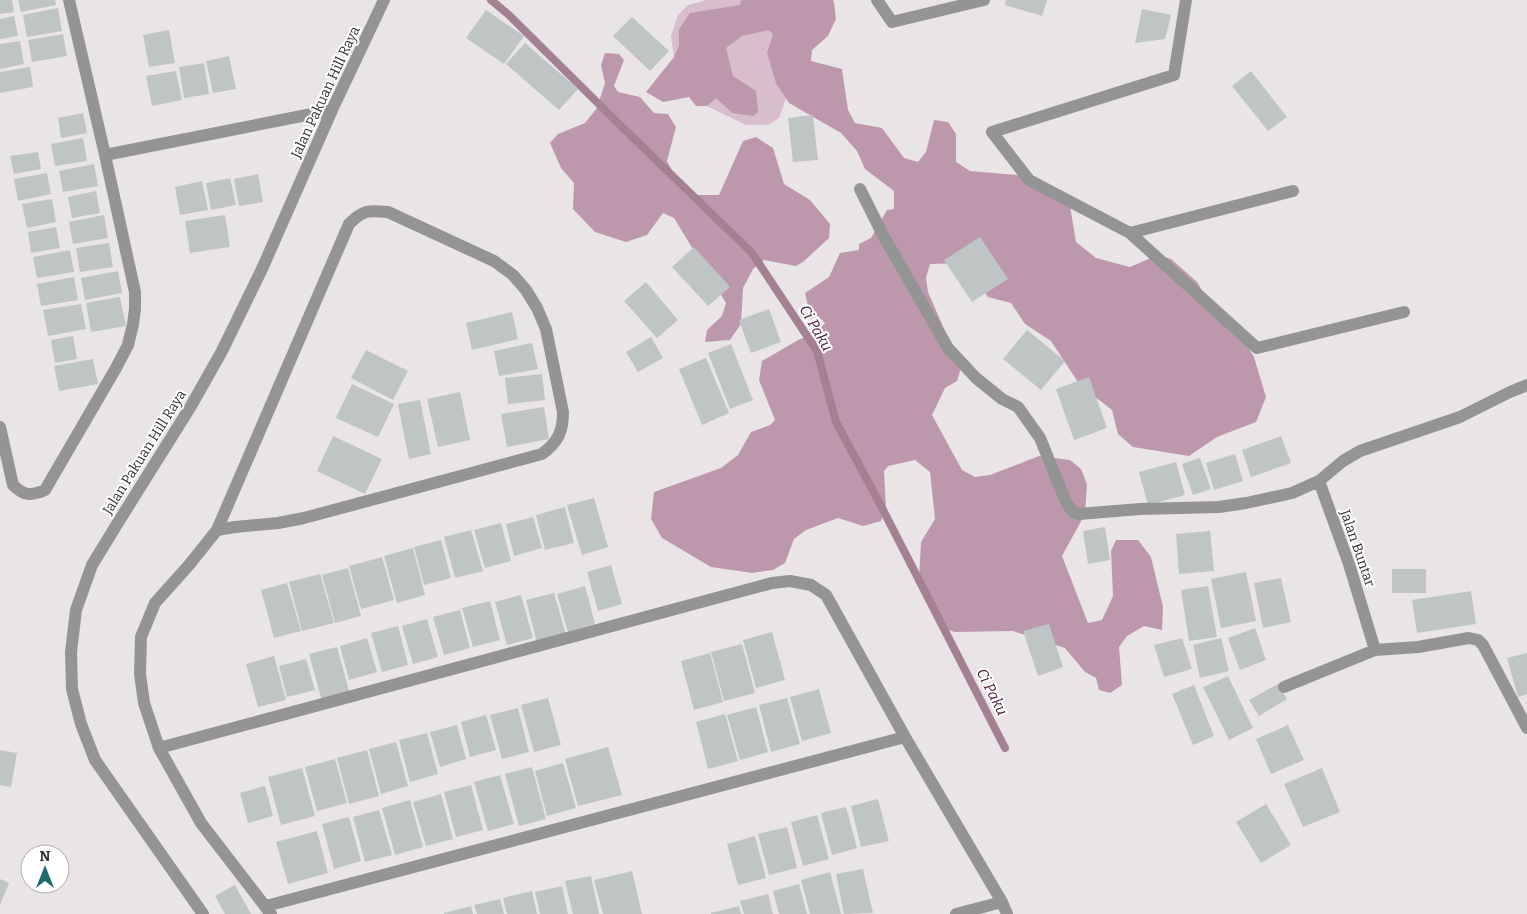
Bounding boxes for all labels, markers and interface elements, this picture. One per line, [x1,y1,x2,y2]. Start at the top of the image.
street label: Jalan Pakuan Hill Raya [287,23,364,162]
water label: Ci Paku [796,302,836,354]
street label: Jalan Pakuan Hill Raya [99,387,190,519]
street label: Jalan Buntar [1336,506,1379,589]
water label: Ci Paku [973,666,1011,718]
north arrow [20,844,70,894]
text: N [40,848,51,865]

